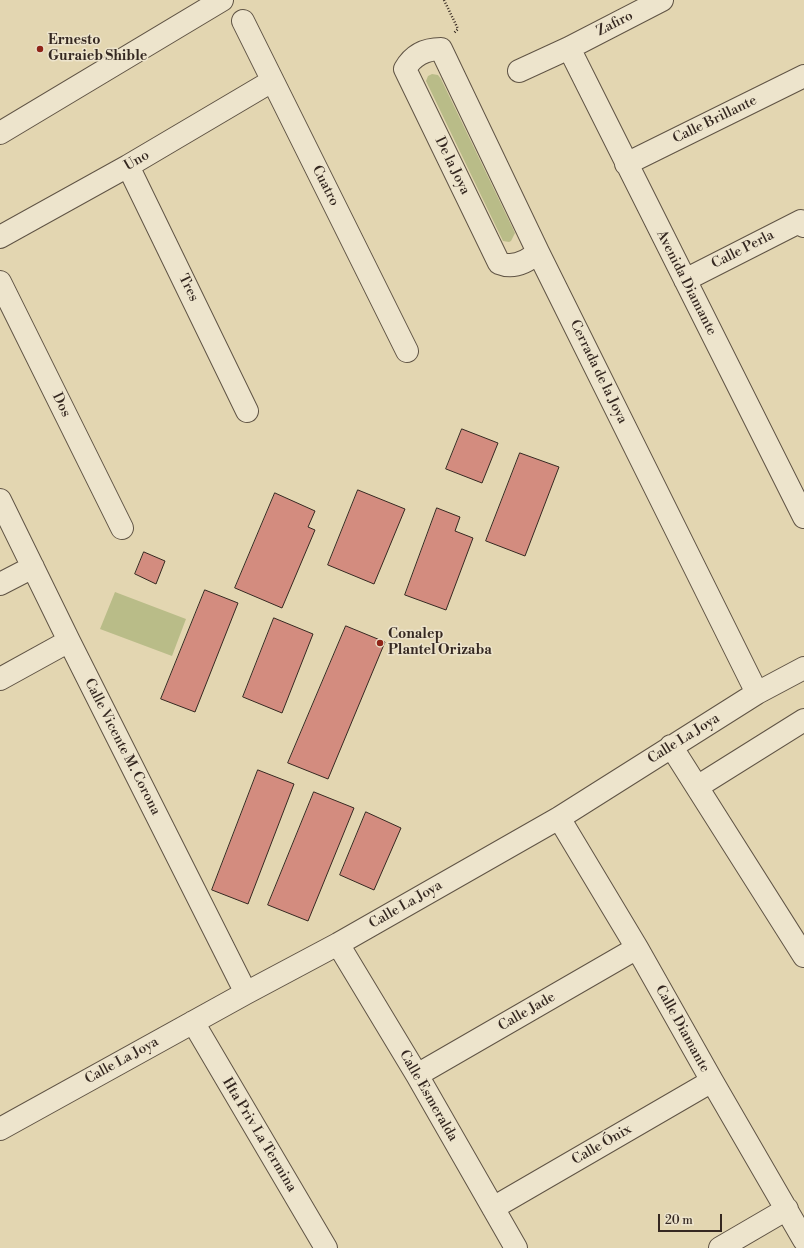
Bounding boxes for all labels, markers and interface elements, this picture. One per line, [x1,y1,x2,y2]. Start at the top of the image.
street label: Zafiro [594,8,636,40]
place label: Ernesto Guraieb Shible [48,33,147,66]
marker: Ernesto Guraieb Shible [35,44,45,54]
street label: Calle Brillante [670,92,760,148]
street label: De la Joya [431,134,473,198]
street label: Uno [121,147,153,175]
street label: Cuatro [308,163,342,209]
street label: Calle Perla [709,227,777,273]
street label: Avenida Diamante [652,228,720,338]
street label: Tres [174,272,202,304]
street label: Cerrada de la Joya [566,317,630,427]
street label: Dos [48,390,74,420]
place label: Conalep Plantel Orizaba [388,627,492,660]
marker: Conalep Plantel Orizaba [375,638,385,648]
street label: Calle Vicente M. Corona [80,676,164,818]
street label: Calle La Joya [645,710,723,768]
street label: Calle La Joya [366,877,446,933]
street label: Calle Diamante [651,982,713,1076]
street label: Calle Jade [496,989,558,1035]
street label: Calle La Joya [82,1034,162,1088]
street label: Calle Esmeralda [395,1047,461,1145]
street label: Hta Priv La Termina [218,1075,300,1195]
street label: Calle Ónix [569,1121,635,1169]
scale bar [660,1206,724,1232]
text: 20 m [665,1213,693,1228]

